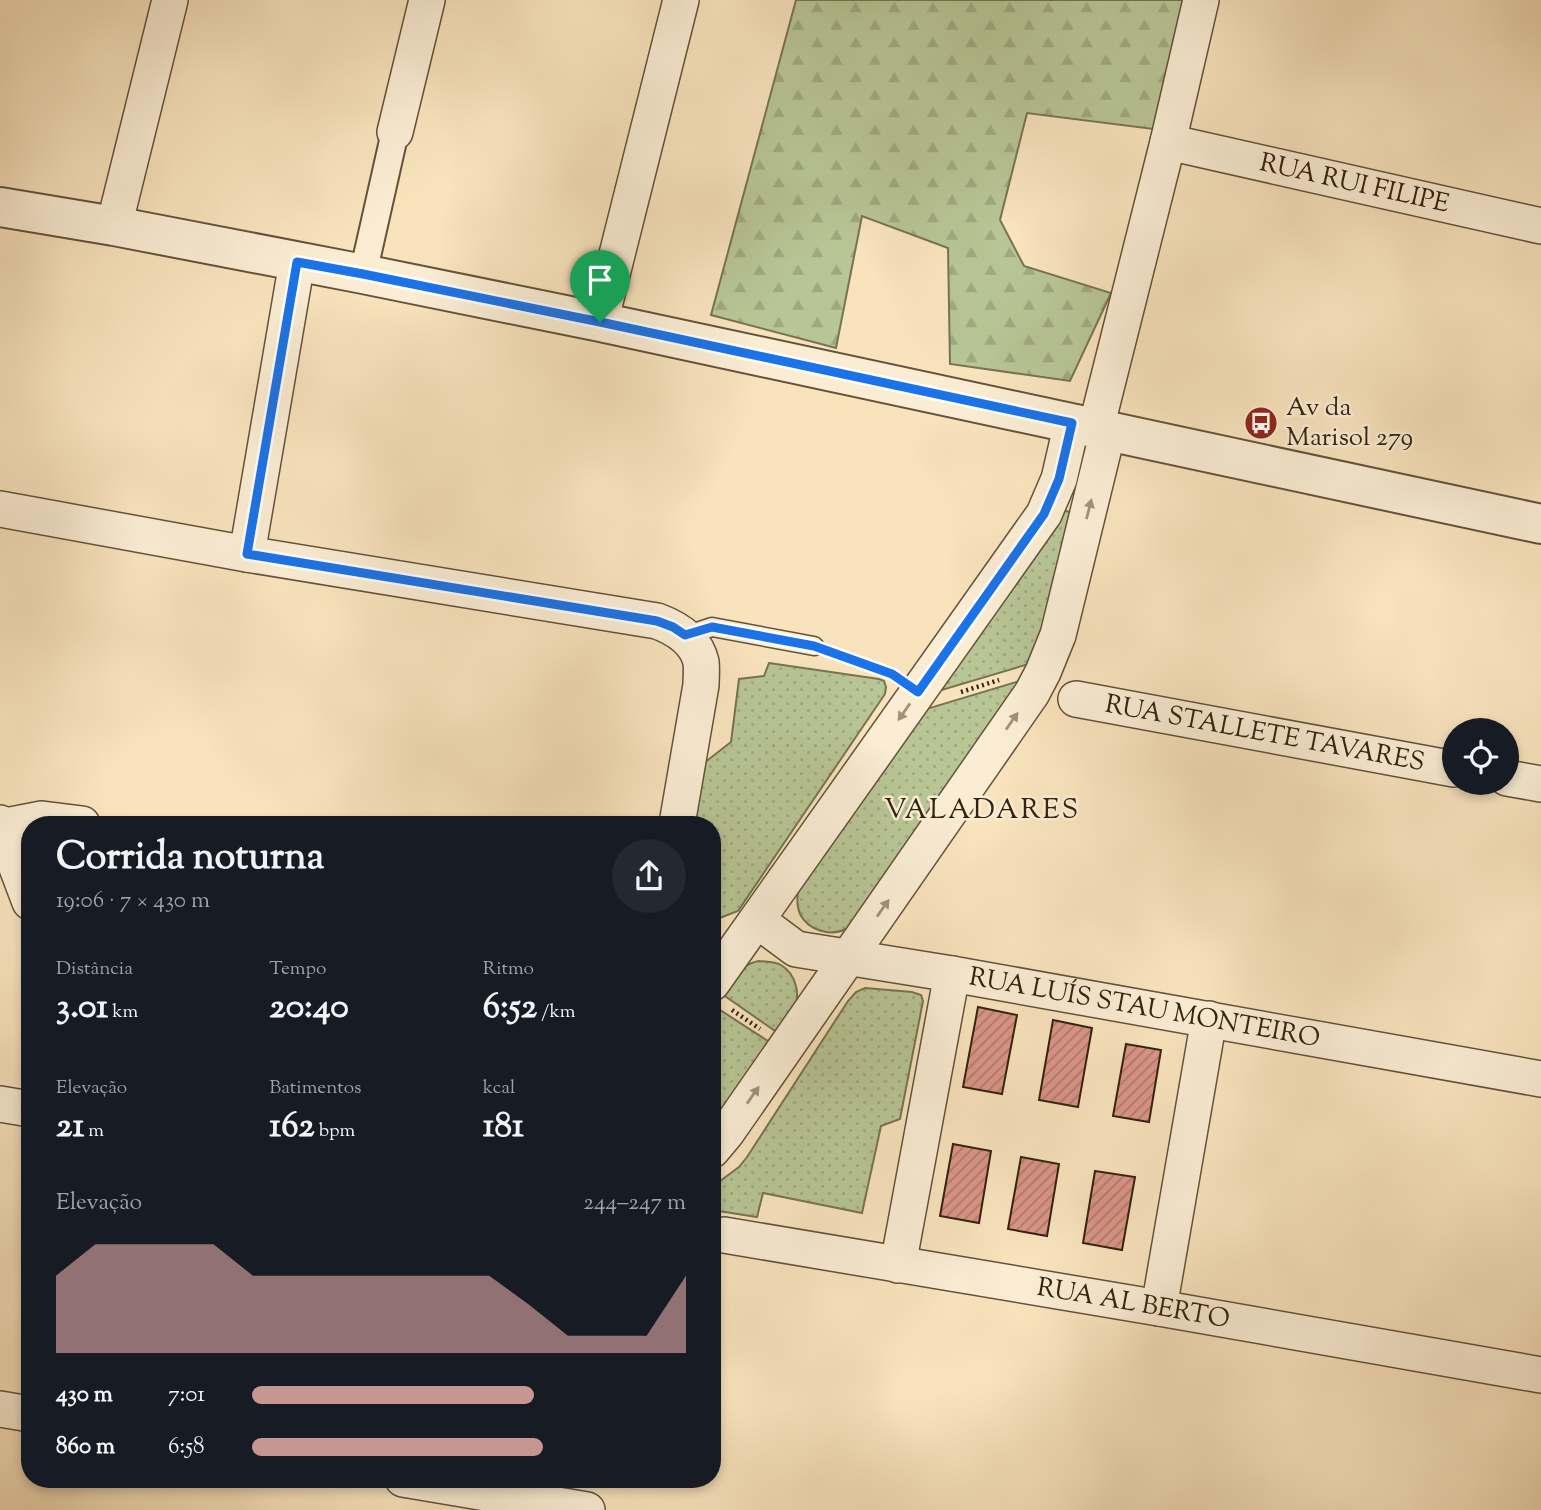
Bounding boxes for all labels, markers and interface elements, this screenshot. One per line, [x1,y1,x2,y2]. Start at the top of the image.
street label: RUA RUI FILIPE [1256,145,1453,223]
pin [570,250,630,322]
icon: arrive [581,261,619,299]
place label: Av da Marisol 279 [1286,390,1413,457]
bus stop icon: Av da Marisol 279 [1242,404,1280,442]
one-way arrow [1084,498,1095,520]
street label: RUA STALLETE TAVARES [1102,686,1428,782]
one-way arrow [897,703,911,721]
one-way arrow [1005,712,1019,730]
map controls [1442,718,1519,795]
button: locate [1442,718,1519,795]
district label: VALADARES [884,791,1080,831]
text: Corrida noturna [56,832,324,886]
button: share [612,839,686,913]
text: 19:06 · 7 × 430 m [56,885,210,918]
one-way arrow [876,899,890,917]
text: Distância [56,956,133,983]
text: Tempo [269,956,326,983]
text: Ritmo [483,956,534,983]
street label: RUA LUÍS STAU MONTEIRO [966,959,1323,1058]
text: 3.01 [56,983,108,1034]
text: 20:40 [269,983,349,1034]
text: 6:52 [483,983,537,1034]
text: km [108,999,138,1026]
text: /km [537,999,576,1026]
text: Elevação [56,1075,127,1102]
text: Batimentos [269,1075,362,1102]
text: kcal [483,1075,515,1102]
one-way arrow [746,1086,760,1104]
text: 21 [56,1102,84,1153]
text: 162 [269,1102,315,1153]
text: 181 [483,1102,524,1153]
text: m [84,1118,104,1145]
text: bpm [315,1118,355,1145]
text: Elevação [56,1187,142,1220]
text: 244–247 m [583,1187,686,1220]
street label: RUA AL BERTO [1034,1269,1232,1339]
text: 430 m [56,1379,113,1412]
text: 7:01 [168,1379,205,1412]
text: 860 m [56,1431,115,1464]
text: 6:58 [168,1431,205,1464]

